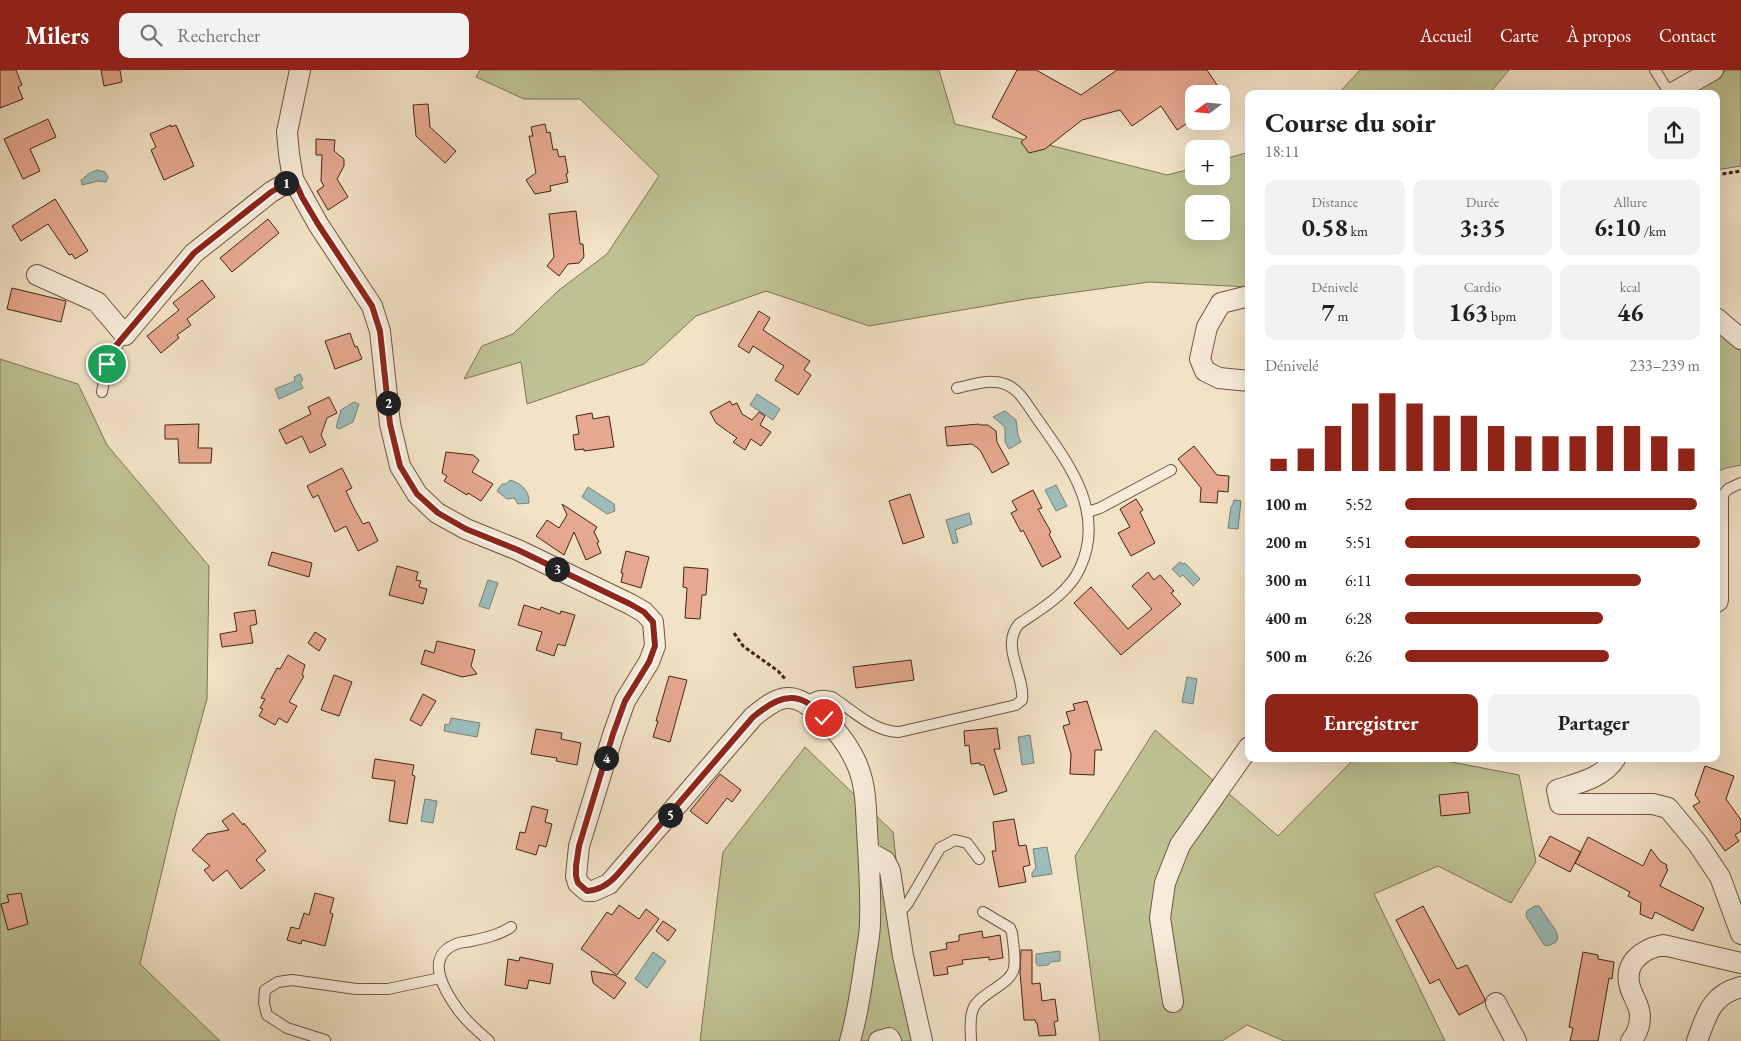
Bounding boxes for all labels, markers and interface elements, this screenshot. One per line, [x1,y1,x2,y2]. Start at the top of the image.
search box [119,13,469,58]
text: Milers [25,20,89,51]
icon: search [137,21,165,49]
text: Rechercher [177,23,260,48]
text: Accueil [1420,24,1472,47]
text: Carte [1500,24,1539,47]
text: À propos [1567,24,1631,47]
text: Contact [1659,24,1716,47]
north arrow [1185,85,1230,130]
map controls [1185,85,1230,240]
text: Course du soir [1265,104,1436,140]
button: share [1648,107,1700,159]
button: + [1185,140,1230,185]
text: 18:11 [1265,141,1300,162]
pin: 1 [274,170,298,196]
text: 1 [283,174,290,192]
text: Distance [1311,193,1358,211]
text: Durée [1466,193,1499,211]
text: Allure [1613,193,1647,211]
button: − [1185,195,1230,240]
text: 0.58 [1302,211,1348,243]
text: 3:35 [1459,211,1506,243]
text: 6:10 [1594,211,1641,243]
text: km [1348,222,1368,240]
text: /km [1641,222,1666,240]
text: Dénivelé [1311,278,1358,296]
text: Cardio [1464,278,1501,296]
text: kcal [1620,278,1641,296]
text: 7 [1321,296,1335,328]
text: 163 [1449,296,1488,328]
text: 46 [1617,296,1643,328]
text: m [1335,307,1348,325]
text: bpm [1488,307,1516,325]
pin [86,343,128,385]
icon: arrive [93,350,121,378]
text: Dénivelé [1265,355,1319,376]
text: 233–239 m [1629,355,1700,376]
pin: 2 [376,390,400,416]
text: 2 [385,394,392,412]
text: 100 m [1265,494,1307,515]
text: 5:52 [1345,494,1372,515]
text: 200 m [1265,532,1307,553]
text: 5:51 [1345,532,1372,553]
pin: 3 [544,556,570,582]
text: 3 [554,560,561,578]
text: 300 m [1265,570,1307,591]
text: 6:11 [1345,570,1372,591]
text: 400 m [1265,608,1307,629]
text: 6:28 [1345,608,1372,629]
text: 500 m [1265,646,1307,667]
text: 6:26 [1345,646,1372,667]
button: Enregistrer [1265,694,1478,752]
button: Partager [1488,694,1700,752]
pin [803,697,845,739]
icon: check [810,704,838,732]
pin: 4 [594,746,618,770]
text: 4 [603,749,610,767]
pin: 5 [658,802,682,828]
text: 5 [667,806,674,824]

